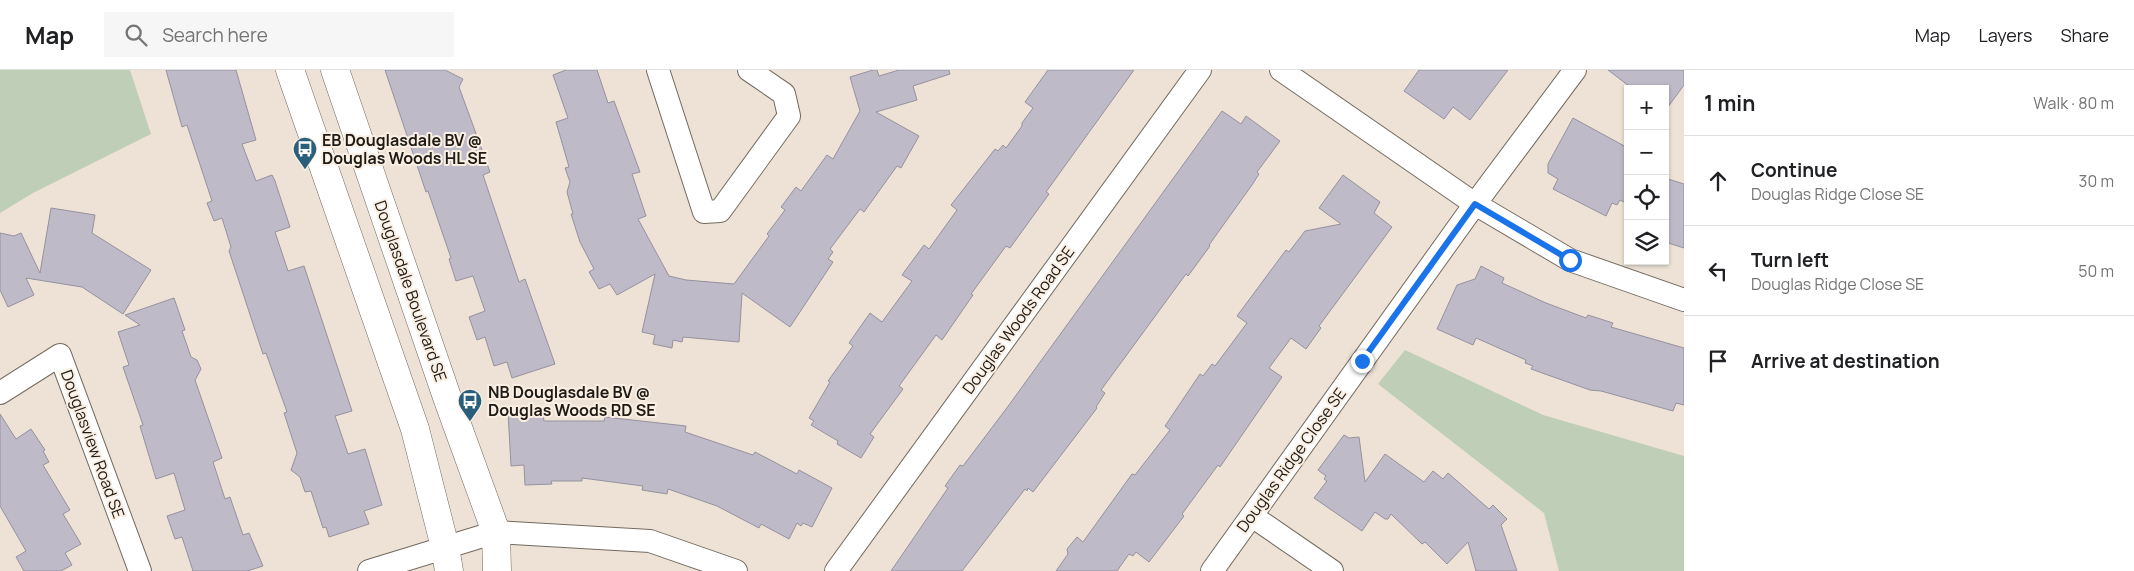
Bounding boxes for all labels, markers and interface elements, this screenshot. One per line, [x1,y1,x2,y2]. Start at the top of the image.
search box [104,12,454,57]
text: Map [25,18,74,51]
icon: search [122,21,150,49]
text: Search here [162,22,268,48]
text: Map [1915,23,1950,47]
text: Layers [1978,23,2032,47]
text: Share [2060,23,2109,47]
map controls [1624,85,1669,265]
button: + [1624,85,1669,130]
text: 1 min [1704,89,1755,117]
text: Walk · 80 m [2033,92,2114,114]
place label: EB Douglasdale BV @ Douglas Woods HL SE [322,129,487,169]
button: − [1624,130,1669,175]
bus stop icon: EB Douglasdale BV @ Douglas Woods HL SE [292,136,318,170]
text: Continue [1751,157,1837,183]
icon: ahead [1704,167,1732,195]
text: 30 m [2079,170,2114,192]
button: locate [1624,175,1669,220]
text: Douglas Ridge Close SE [1751,183,1924,205]
street label: Douglasdale Boulevard SE [370,197,452,385]
button: layers [1624,220,1669,265]
street label: Douglas Woods Road SE [957,242,1079,398]
text: Turn left [1751,247,1829,273]
route start [1559,249,1582,272]
icon: left [1704,257,1732,285]
text: 50 m [2078,260,2114,282]
text: Douglas Ridge Close SE [1751,273,1924,295]
icon: arrive [1704,347,1732,375]
text: Arrive at destination [1751,348,1940,374]
route end [1351,350,1374,373]
street label: Douglasview Road SE [56,367,130,521]
place label: NB Douglasdale BV @ Douglas Woods RD SE [488,381,656,421]
street label: Douglas Ridge Close SE [1231,383,1351,537]
bus stop icon: NB Douglasdale BV @ Douglas Woods RD SE [457,388,483,422]

